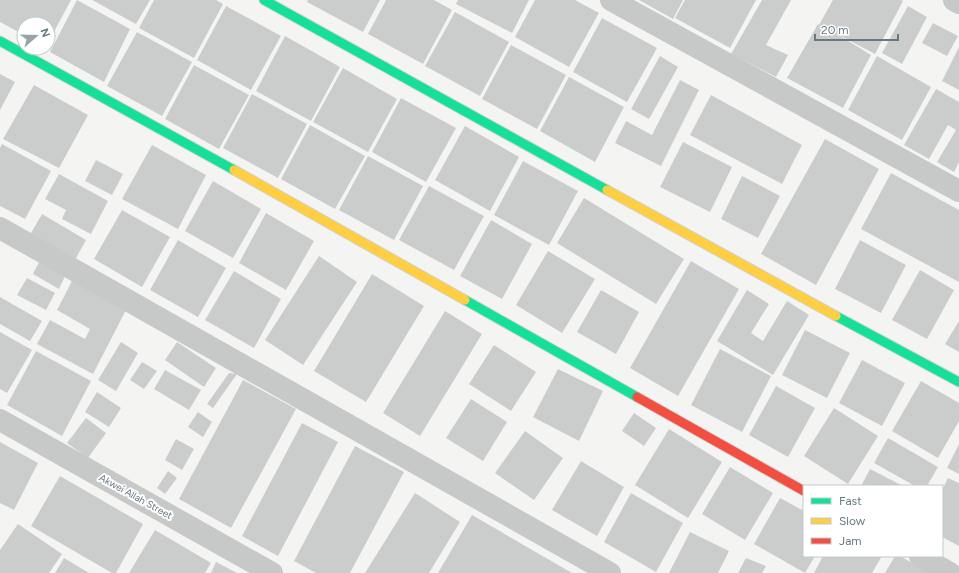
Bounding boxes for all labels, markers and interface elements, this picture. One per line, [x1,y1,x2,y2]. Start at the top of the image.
north arrow [16,16,56,56]
scale bar [815,16,898,42]
text: 20 m [821,23,849,37]
text: N [37,27,52,39]
street label: Akwei Allah Street [97,471,175,522]
legend [803,485,943,557]
text: Fast [839,494,862,508]
text: Slow [839,514,866,528]
text: Jam [839,534,862,548]

